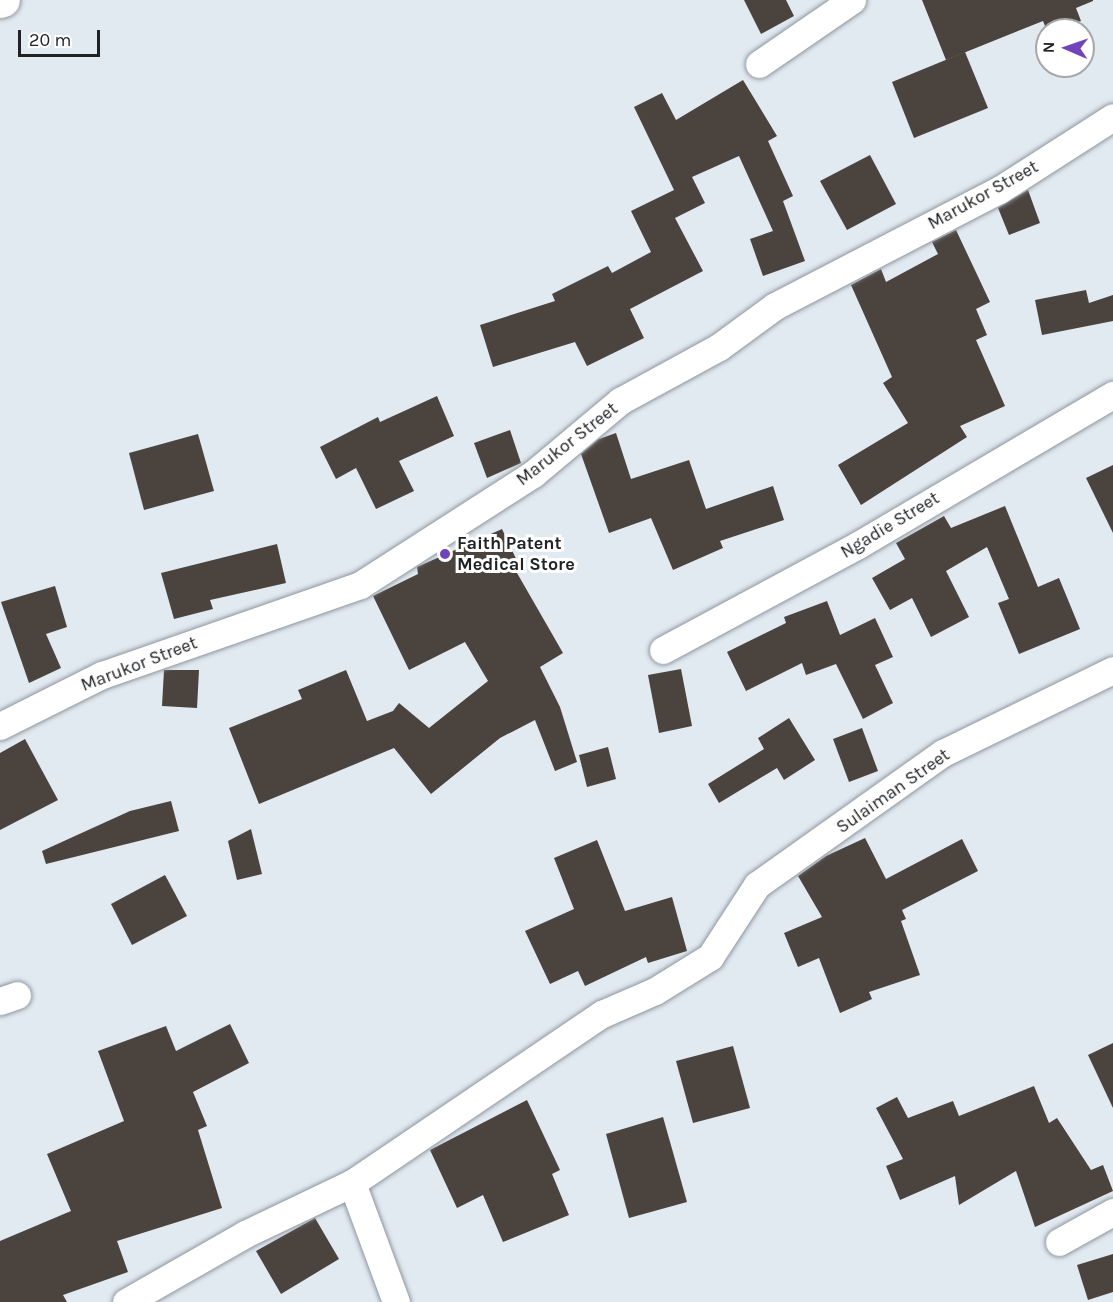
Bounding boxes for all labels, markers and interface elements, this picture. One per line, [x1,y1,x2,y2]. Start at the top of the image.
scale bar [21,18,104,56]
north arrow [1035,18,1095,78]
text: 20 m [29,29,71,51]
text: N [1039,41,1058,54]
street label: Marukor Street [924,156,1042,234]
street label: Marukor Street [512,398,622,490]
street label: Ngadie Street [837,487,943,563]
place label: Faith Patent Medical Store [457,533,575,576]
marker: Faith Patent Medical Store [438,547,452,561]
street label: Marukor Street [78,632,200,696]
street label: Sulaiman Street [832,744,954,838]

